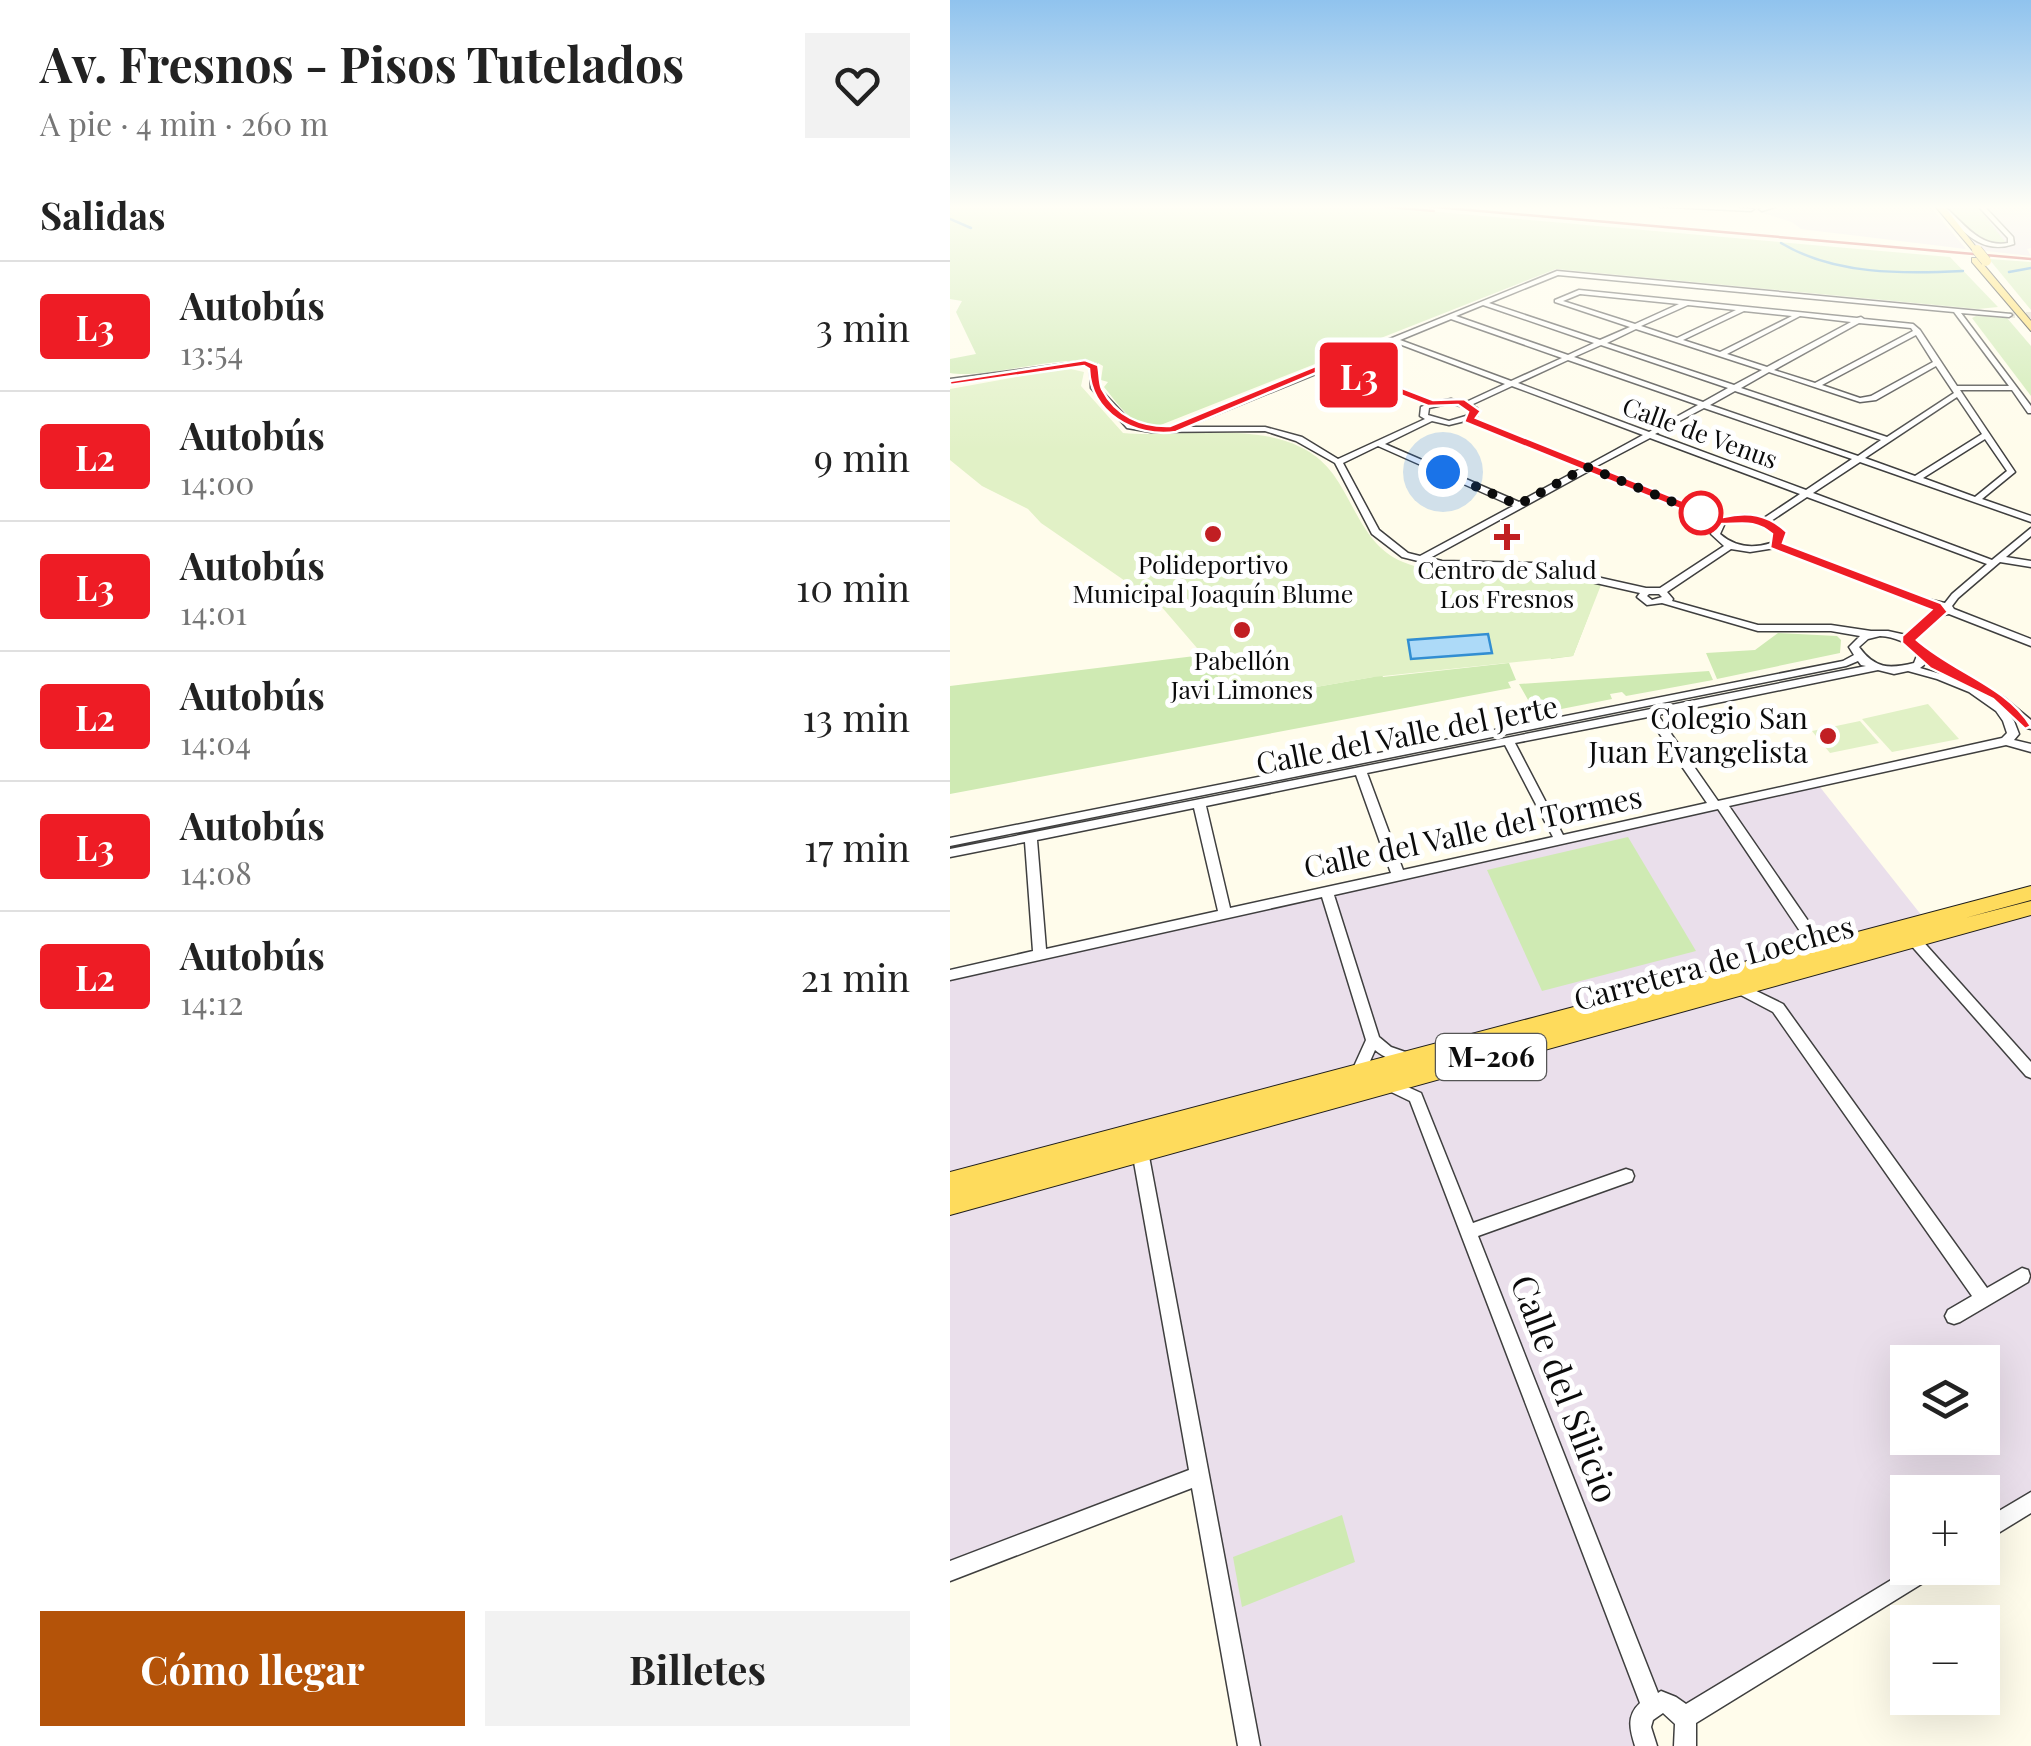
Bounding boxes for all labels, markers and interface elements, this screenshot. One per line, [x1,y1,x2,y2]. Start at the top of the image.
text: Av. Fresnos - Pisos Tutelados [40,31,684,95]
button: heart [805,33,910,138]
text: A pie · 4 min · 260 m [40,101,328,144]
text: Salidas [40,189,166,240]
text: Autobús [180,279,325,330]
text: 3 min [816,301,910,352]
text: L3 [76,303,114,350]
text: 13:54 [180,330,243,373]
line badge: L3 [1314,342,1404,408]
text: L3 [1340,352,1378,399]
street label: Calle de Venus [1618,388,1783,475]
text: Autobús [180,409,325,460]
text: 9 min [814,431,910,482]
text: L2 [75,433,115,480]
your location [1418,447,1468,497]
text: 14:00 [180,460,255,503]
unlabelled marker [1680,492,1722,534]
marker: Polideportivo Municipal Joaquín Blume [1202,523,1224,545]
marker: Centro de Salud Los Fresnos [1494,524,1520,550]
text: Autobús [180,539,325,590]
place label: Polideportivo Municipal Joaquín Blume [1073,547,1353,609]
place label: Centro de Salud Los Fresnos [1417,552,1597,614]
text: 10 min [796,561,910,612]
text: L3 [76,563,114,610]
text: 14:01 [180,590,247,633]
marker: Pabellón Javi Limones [1231,619,1253,641]
place label: Pabellón Javi Limones [1170,643,1313,705]
text: Autobús [180,669,325,720]
street label: Calle del Valle del Jerte [1252,685,1561,783]
text: 13 min [802,691,910,742]
text: L2 [75,693,115,740]
place label: Colegio San Juan Evangelista [1588,697,1808,771]
text: 14:04 [180,720,251,763]
marker: Colegio San Juan Evangelista [1817,725,1839,747]
street label: Calle del Valle del Tormes [1300,776,1645,886]
text: Autobús [180,799,325,850]
text: 17 min [804,821,910,872]
text: L3 [76,823,114,870]
text: 14:08 [180,850,252,893]
street label: Carretera de Loeches [1569,905,1858,1019]
text: Autobús [180,929,325,980]
text: 21 min [801,951,910,1002]
text: L2 [75,953,115,1000]
text: 14:12 [180,980,243,1023]
road number: M-206 [1436,1034,1546,1080]
street label: Calle del Silicio [1501,1268,1631,1509]
map controls [1890,1345,2000,1715]
button: layers [1890,1345,2000,1455]
button: + [1890,1475,2000,1585]
button: − [1890,1605,2000,1715]
button: Cómo llegar [40,1611,465,1726]
button: Billetes [485,1611,910,1726]

